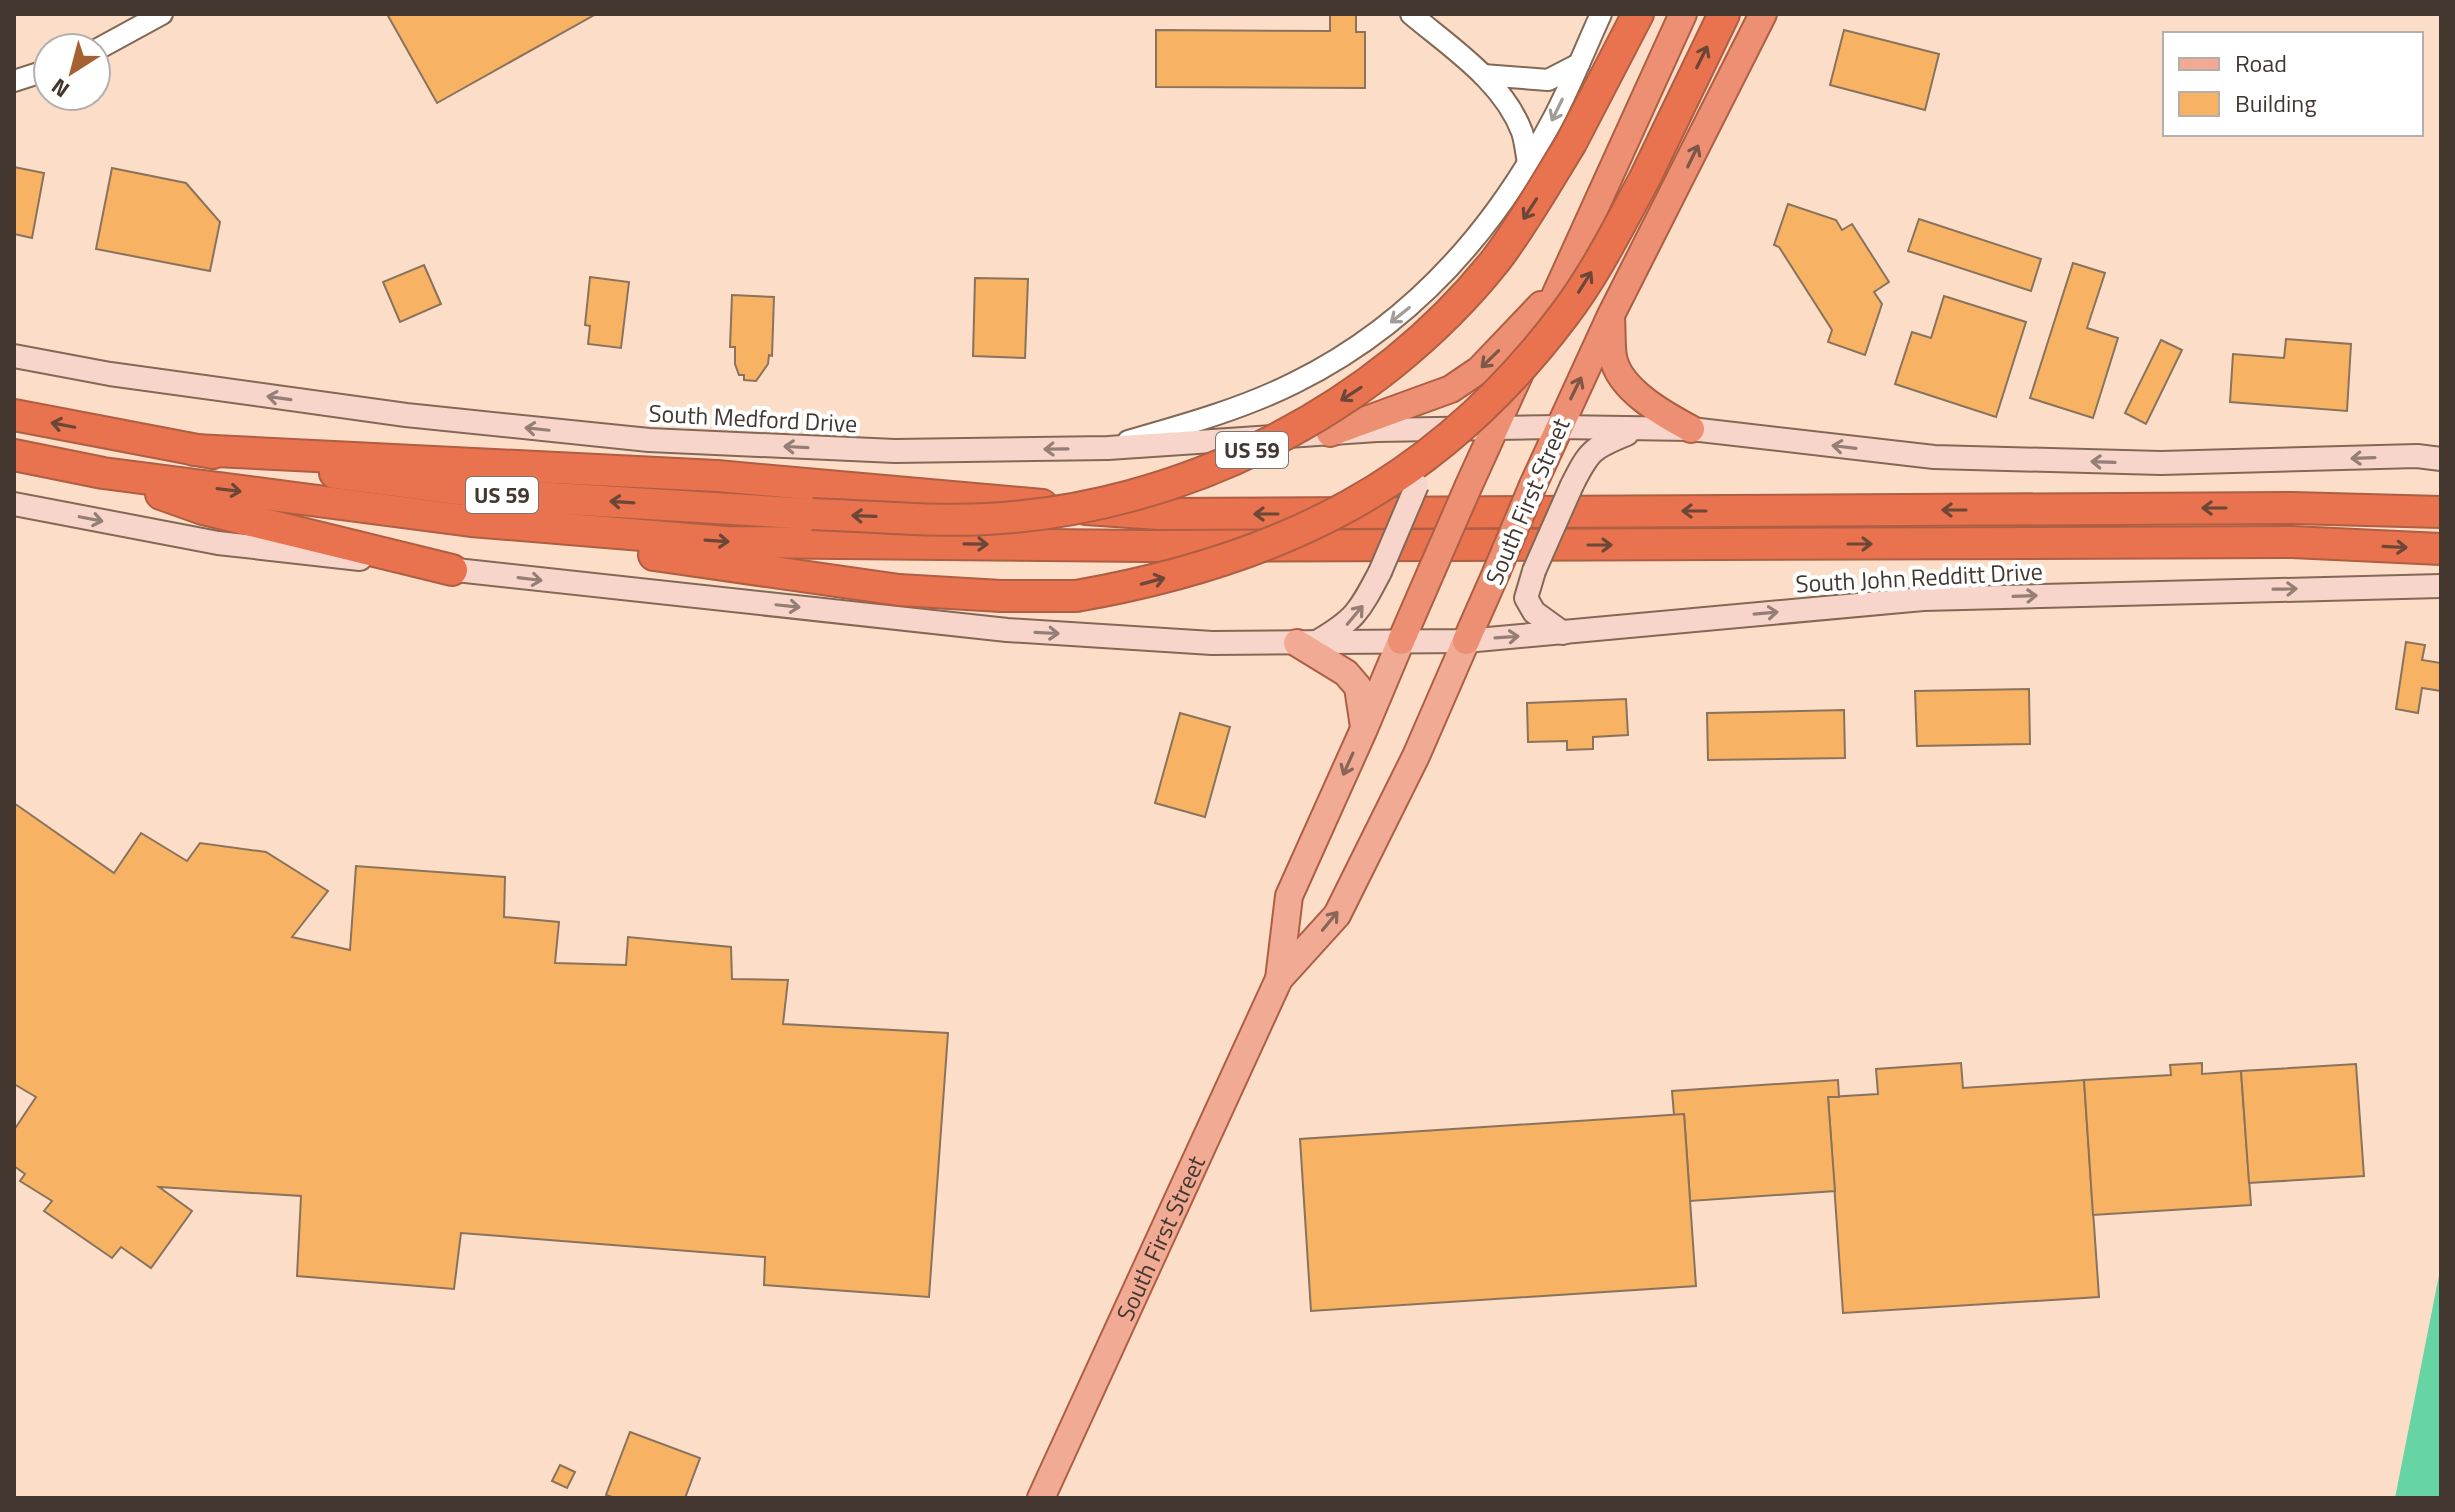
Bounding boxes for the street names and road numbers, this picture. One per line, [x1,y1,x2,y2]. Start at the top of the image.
street label: South Medford Drive [648,395,858,441]
street label: South First Street [1476,412,1579,590]
road number: US 59 [1216,432,1288,468]
road number: US 59 [466,477,538,513]
street label: South John Redditt Drive [1794,553,2044,601]
street label: South First Street [1107,1149,1214,1326]

